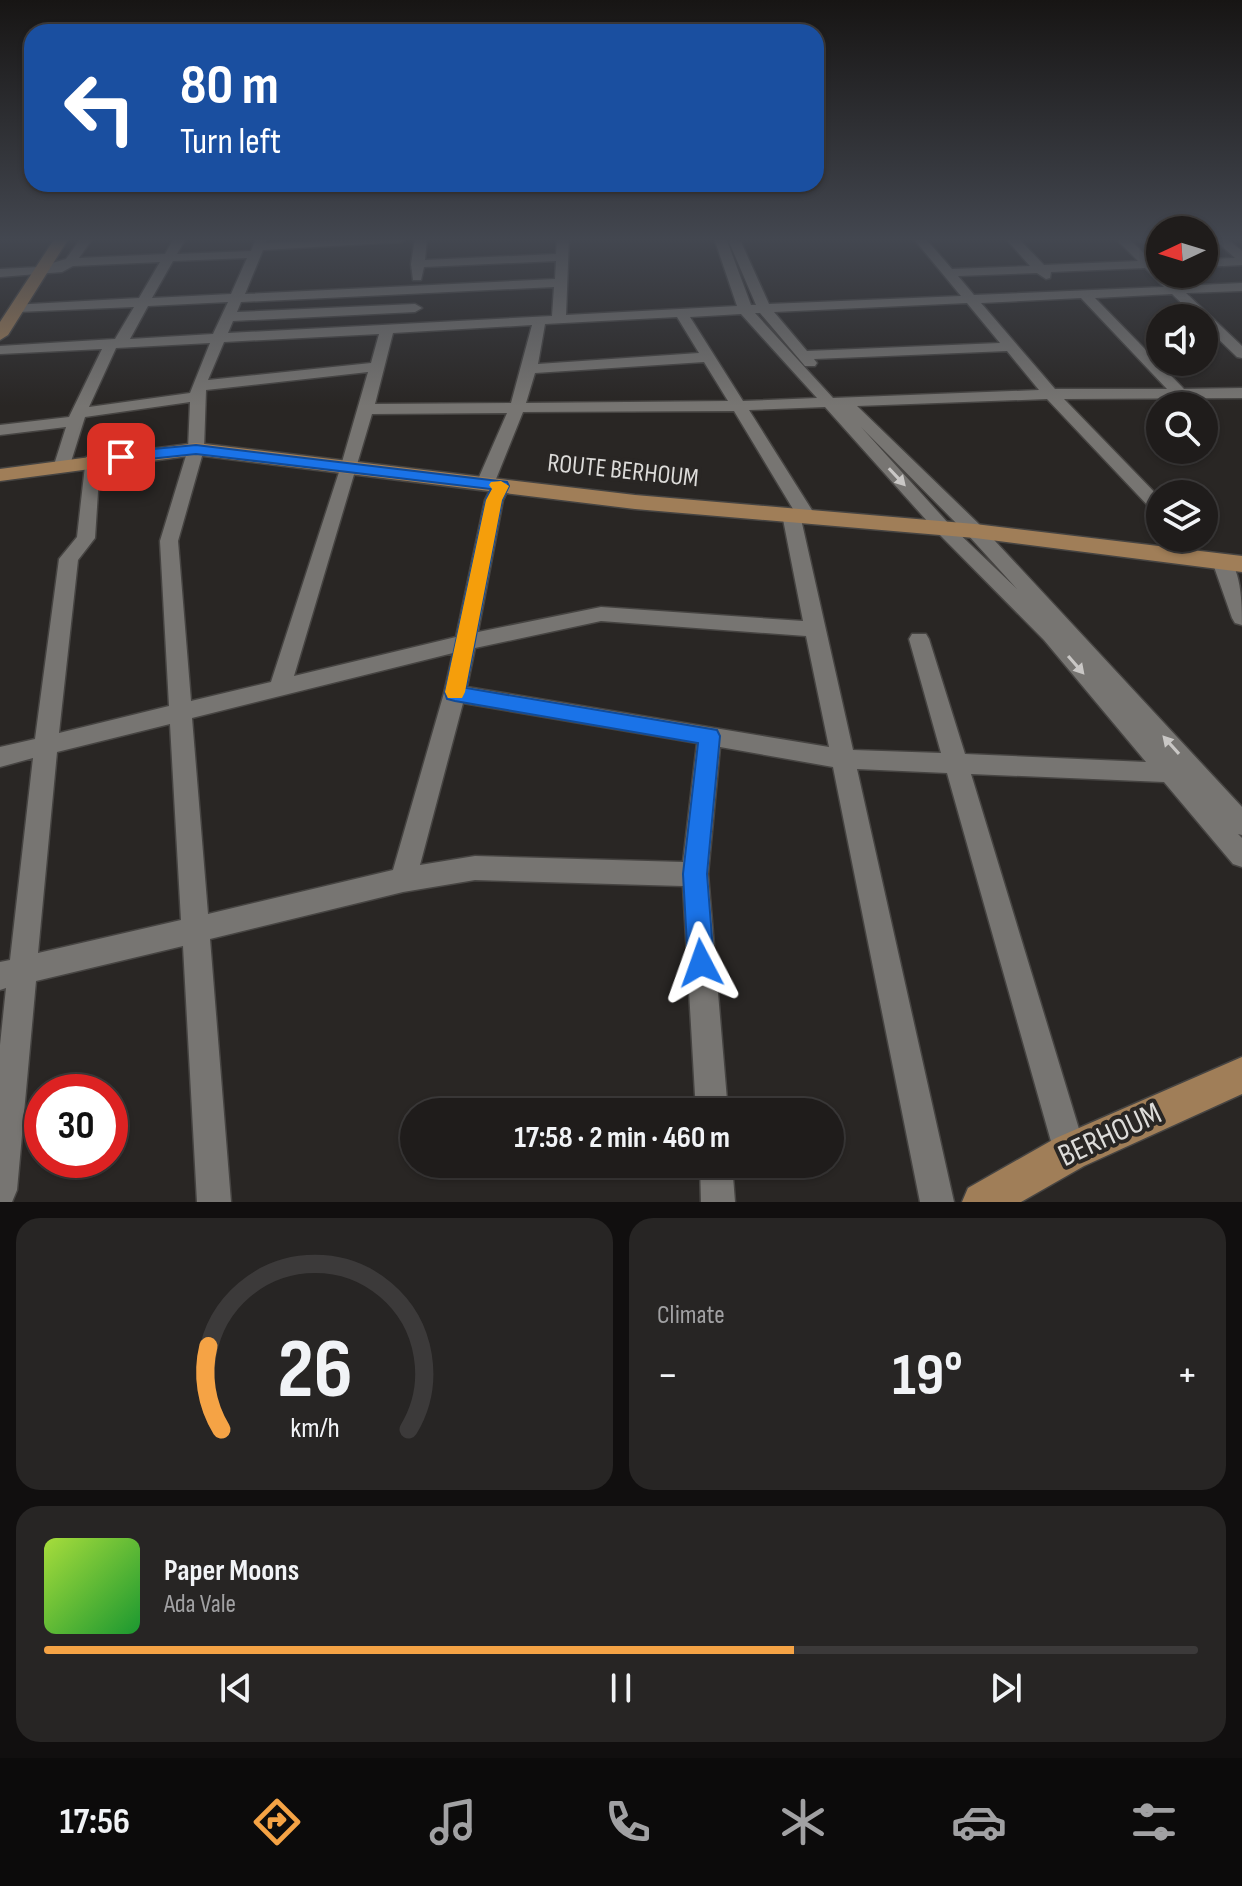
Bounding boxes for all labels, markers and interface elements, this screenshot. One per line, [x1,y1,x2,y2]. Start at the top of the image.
text: 80 m [180,53,279,120]
icon: left [48,56,152,160]
text: Turn left [180,121,281,164]
north arrow [1146,216,1218,288]
map controls [1146,216,1218,552]
button: sound [1146,304,1218,376]
button: search [1146,392,1218,464]
pin [87,423,155,491]
icon: arrive [99,435,143,479]
street label: ROUTE BERHOUM [546,448,700,494]
one-way arrow [887,468,905,487]
button: layers [1146,480,1218,552]
one-way arrow [1067,655,1084,675]
one-way arrow [1162,736,1180,755]
position arrow [659,921,743,1005]
speed limit sign: 30 [24,1074,128,1178]
street label: BERHOUM [1052,1094,1168,1176]
text: 17:58 · 2 min · 460 m [514,1120,730,1156]
text: Climate [657,1300,725,1331]
text: 26 [277,1321,352,1421]
text: 19° [892,1340,963,1412]
text: − [657,1349,679,1402]
text: + [1176,1349,1198,1402]
text: km/h [290,1411,339,1446]
text: Paper Moons [164,1553,299,1589]
text: Ada Vale [164,1589,236,1620]
icon: previous [214,1666,258,1710]
icon: pause [599,1666,643,1710]
icon: next [984,1666,1028,1710]
icon: directions [249,1794,305,1850]
icon: music [425,1794,481,1850]
icon: phone [600,1794,656,1850]
icon: climate [775,1794,831,1850]
icon: car [951,1794,1007,1850]
icon: filters [1126,1794,1182,1850]
text: 17:56 [60,1801,130,1844]

